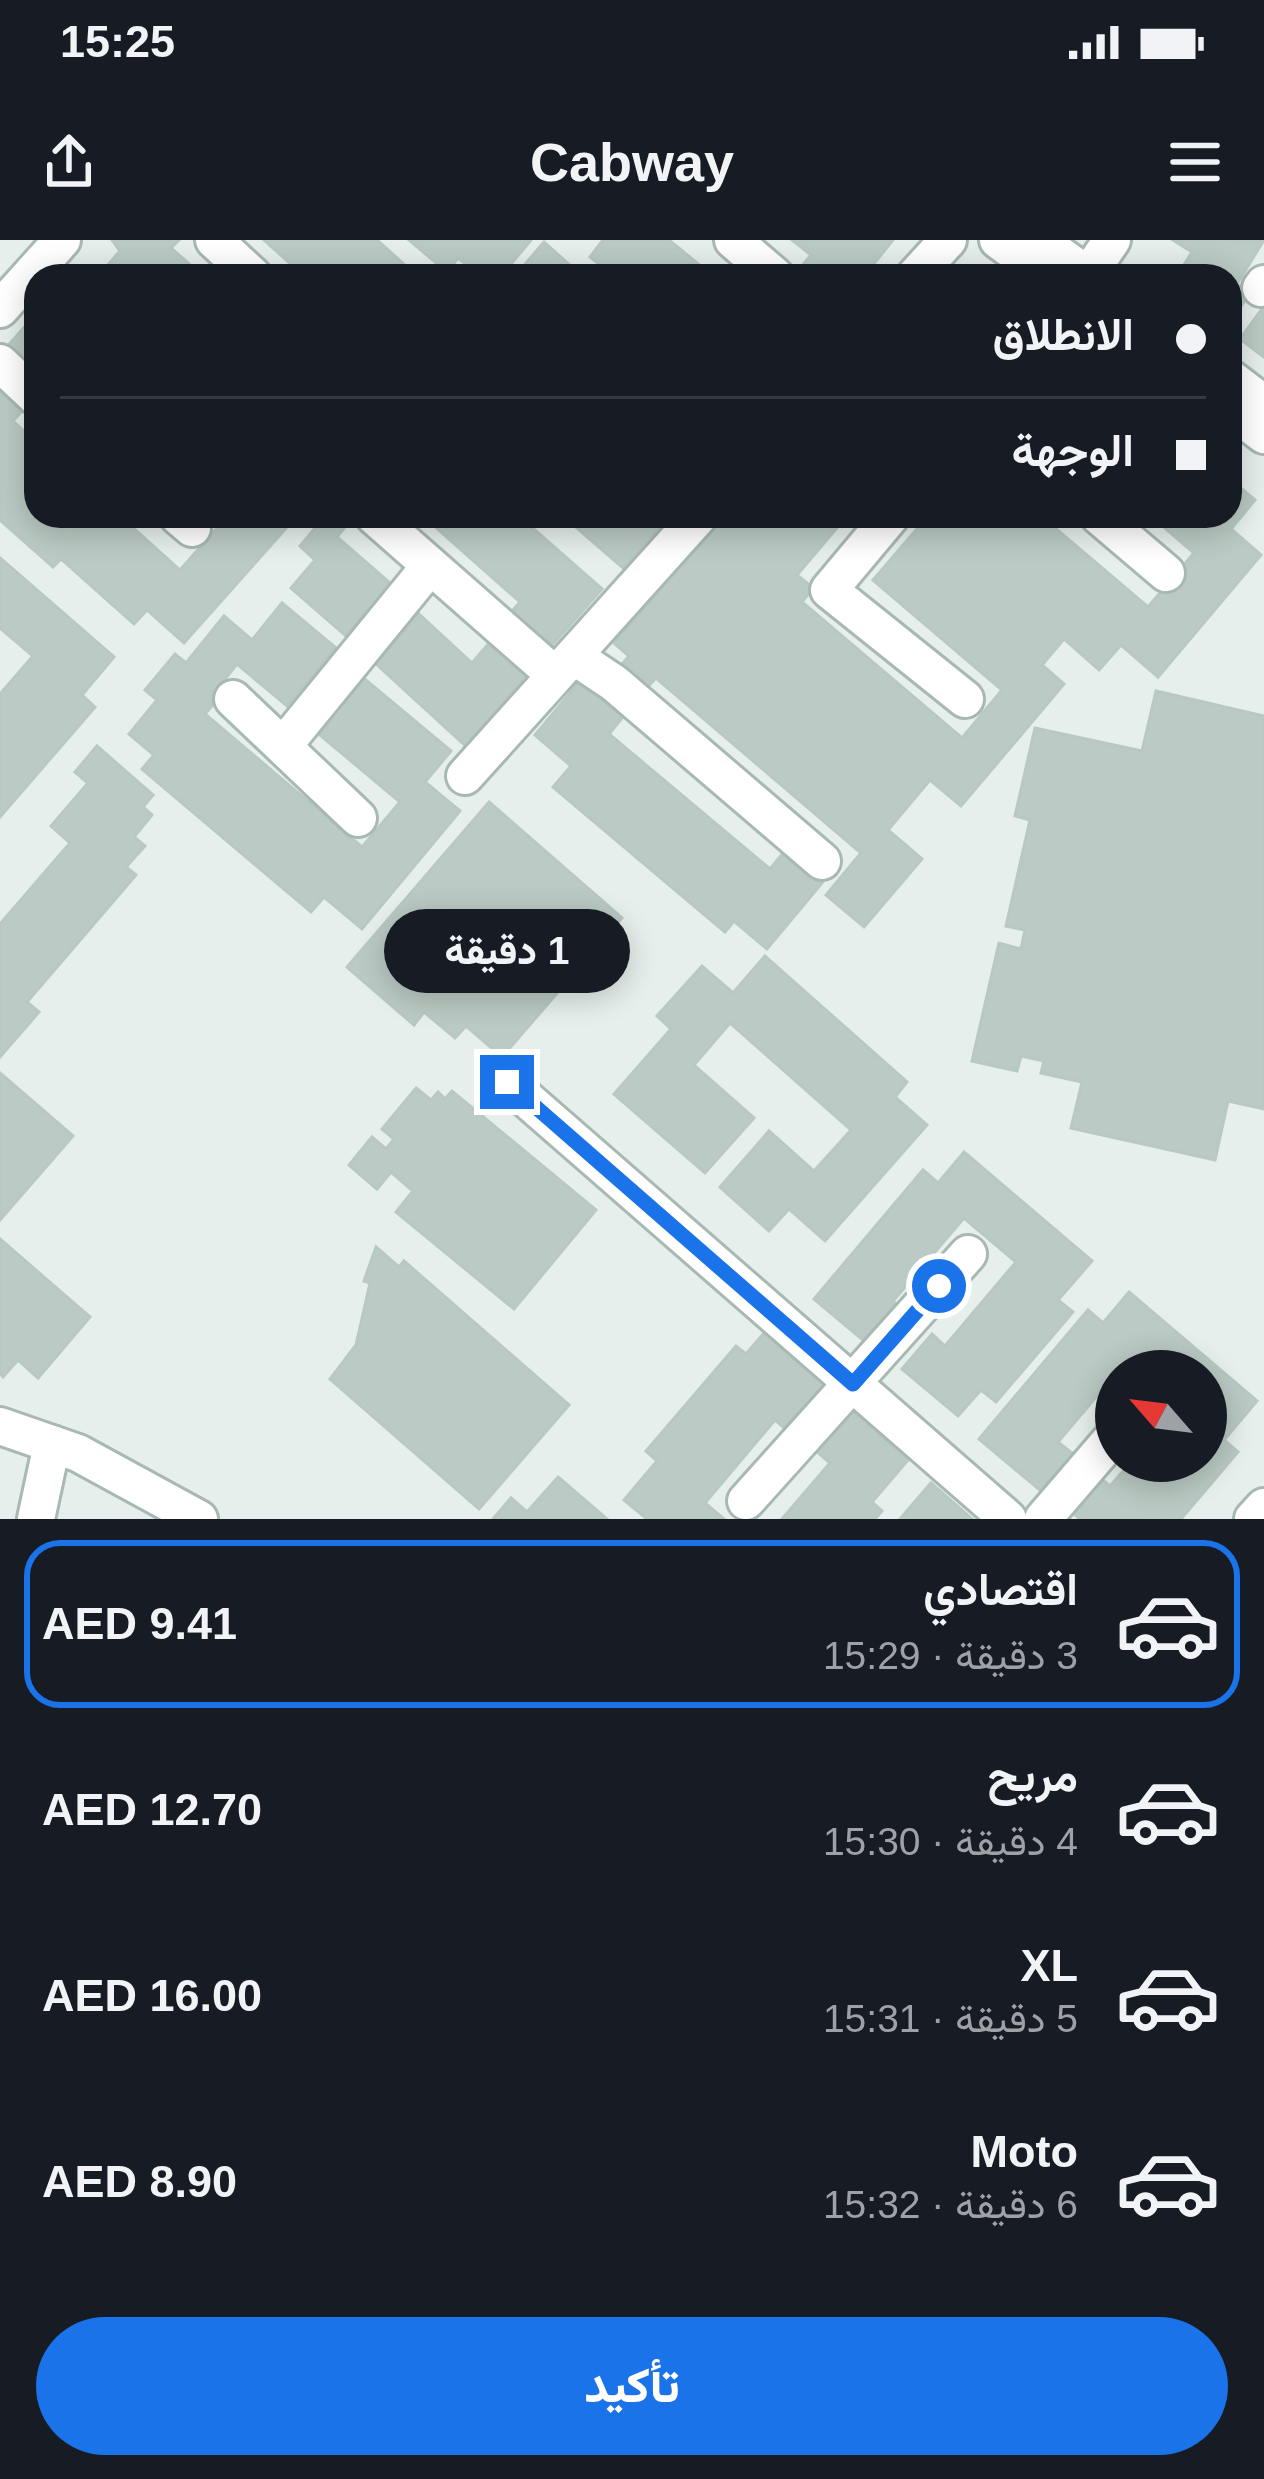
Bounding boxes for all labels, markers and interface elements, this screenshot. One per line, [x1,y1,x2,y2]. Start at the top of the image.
text: 15:25 [60,16,175,67]
icon: share [36,129,102,195]
icon: menu [1162,129,1228,195]
text: Cabway [530,132,734,192]
text: الانطلاق [993,309,1134,360]
text: الوجهة [1012,425,1134,476]
callout: 1 دقيقة [384,908,630,992]
text: 1 دقيقة [445,929,569,972]
route end [480,1055,534,1109]
route start [912,1259,966,1313]
north arrow [1095,1350,1227,1482]
map controls [1095,1350,1227,1482]
text: اقتصادي [923,1564,1078,1615]
icon: car [1114,1570,1222,1678]
text: AED 9.41 [42,1598,237,1649]
text: 3 دقيقة · 15:29 [823,1634,1078,1677]
text: مريح [987,1750,1078,1801]
icon: car [1114,1756,1222,1864]
text: AED 12.70 [42,1784,262,1835]
text: 4 دقيقة · 15:30 [823,1820,1078,1863]
text: XL [1020,1940,1078,1991]
icon: car [1114,1942,1222,2050]
text: AED 16.00 [42,1970,262,2021]
text: 5 دقيقة · 15:31 [823,1997,1078,2040]
text: Moto [971,2126,1078,2177]
icon: car [1114,2128,1222,2236]
text: AED 8.90 [42,2156,237,2207]
text: 6 دقيقة · 15:32 [823,2183,1078,2226]
button: تأكيد [36,2317,1228,2455]

